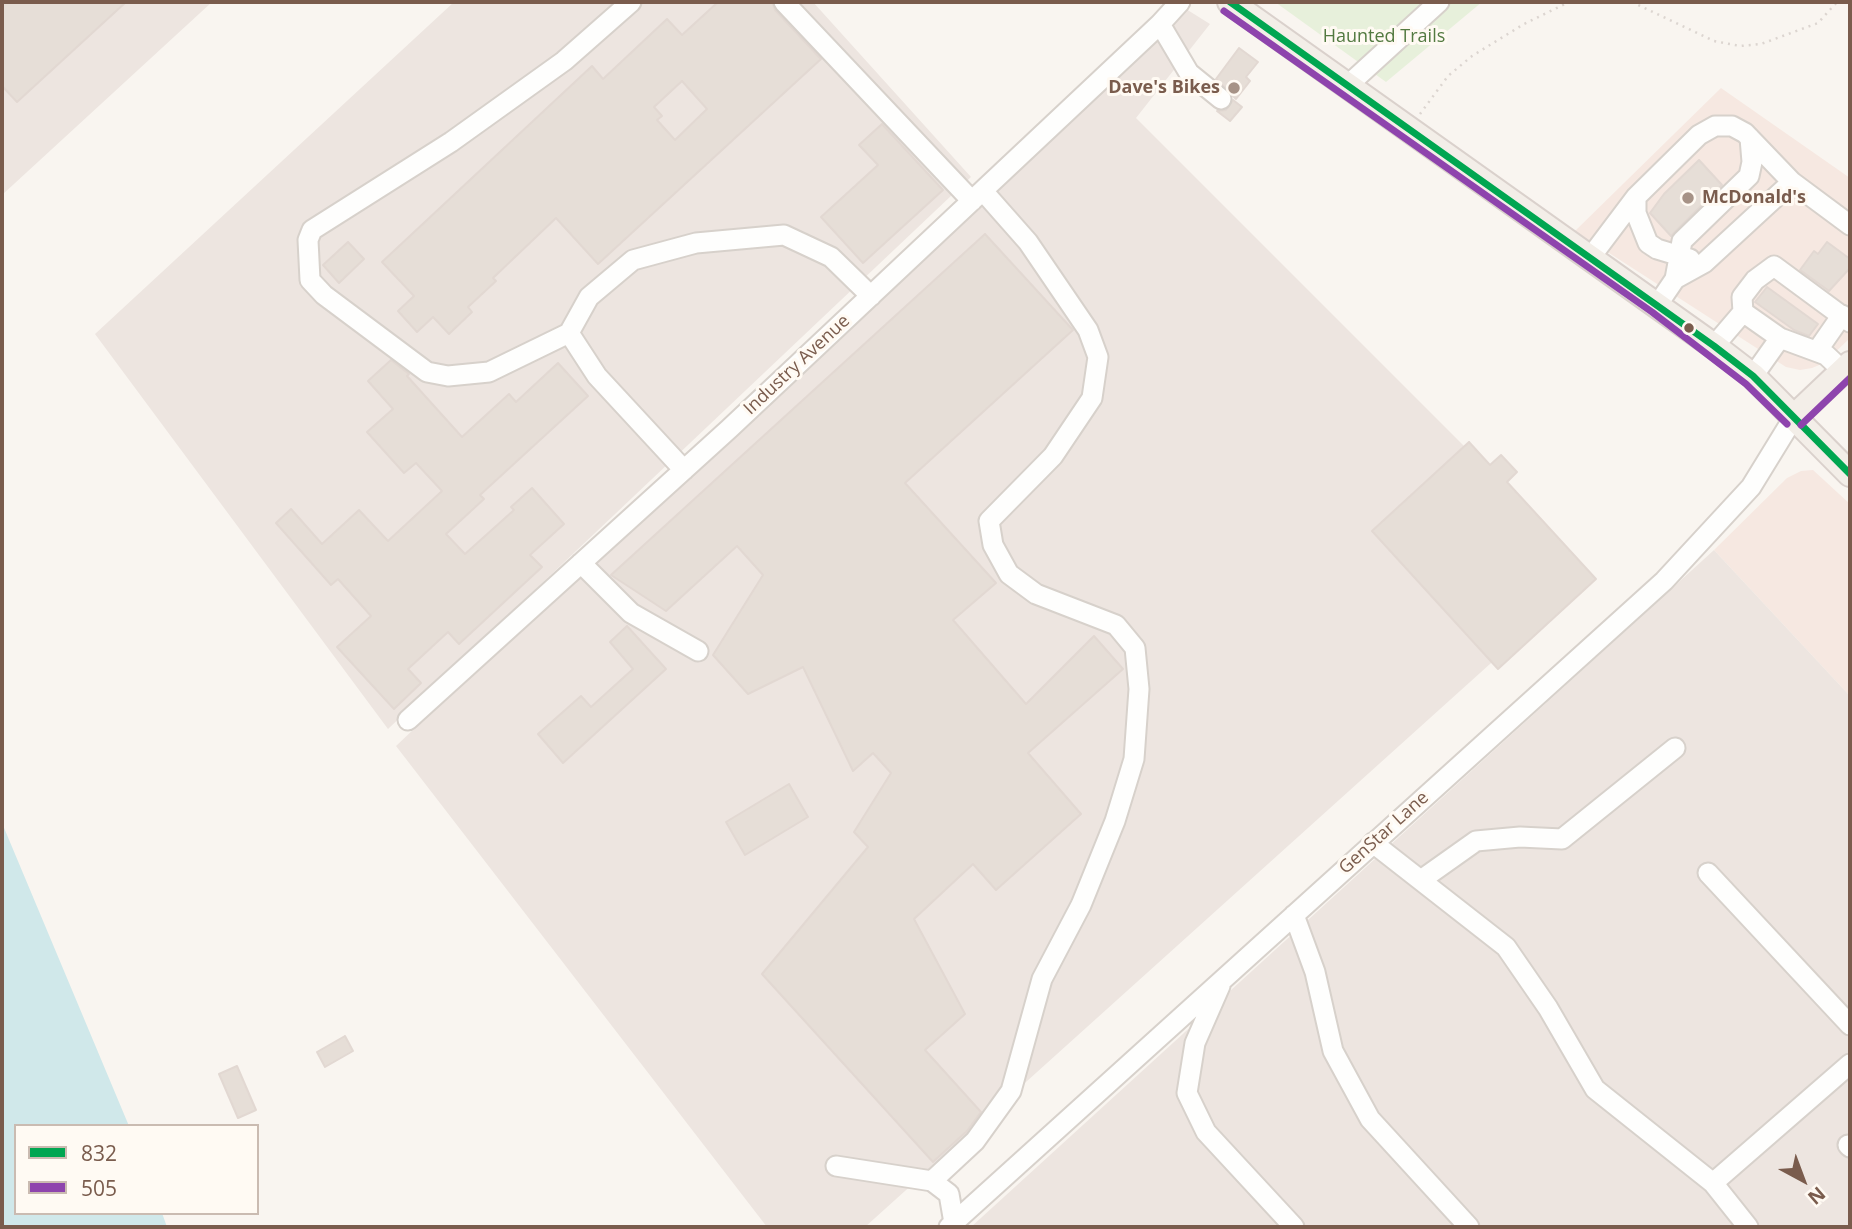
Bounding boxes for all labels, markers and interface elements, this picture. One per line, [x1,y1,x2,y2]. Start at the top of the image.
park label: Haunted Trails [1323,26,1445,48]
place label: Dave's Bikes [1108,77,1220,99]
marker: Dave's Bikes [1226,80,1242,96]
place label: McDonald's [1702,187,1806,209]
marker: McDonald's [1680,190,1696,206]
street label: Industry Avenue [740,310,854,420]
unlabelled marker [1682,321,1696,335]
street label: GenStar Lane [1335,787,1433,879]
legend [14,1124,259,1215]
text: 832 [81,1139,117,1167]
north arrow [1768,1145,1838,1215]
text: 505 [81,1174,117,1202]
text: N [1802,1181,1831,1211]

